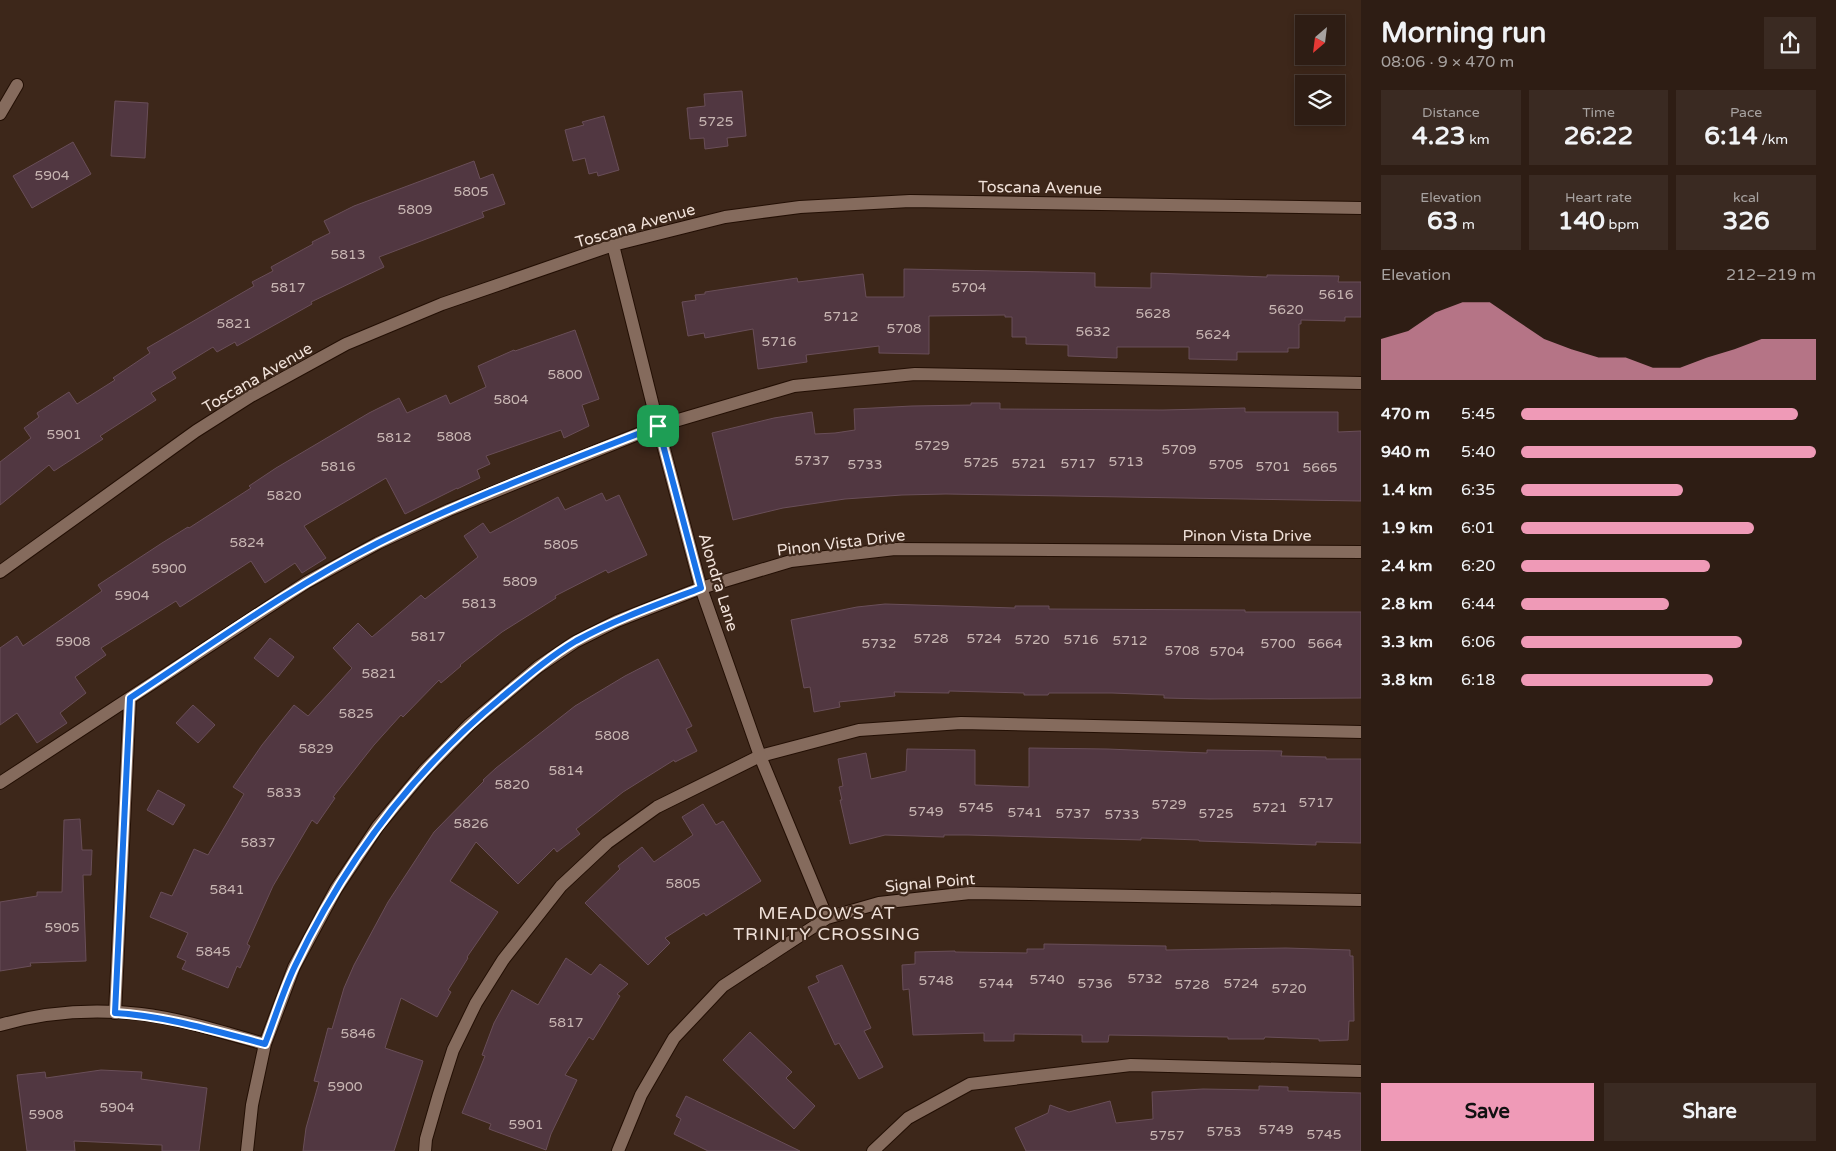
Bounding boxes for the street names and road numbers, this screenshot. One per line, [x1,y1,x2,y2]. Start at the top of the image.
street label: Toscana Avenue [978,177,1102,199]
street label: Toscana Avenue [573,199,698,253]
street label: Toscana Avenue [199,338,316,417]
street label: Pinon Vista Drive [776,525,906,561]
street label: Pinon Vista Drive [1182,526,1312,546]
street label: Alondra Lane [694,531,742,634]
street label: Signal Point [884,869,976,897]

